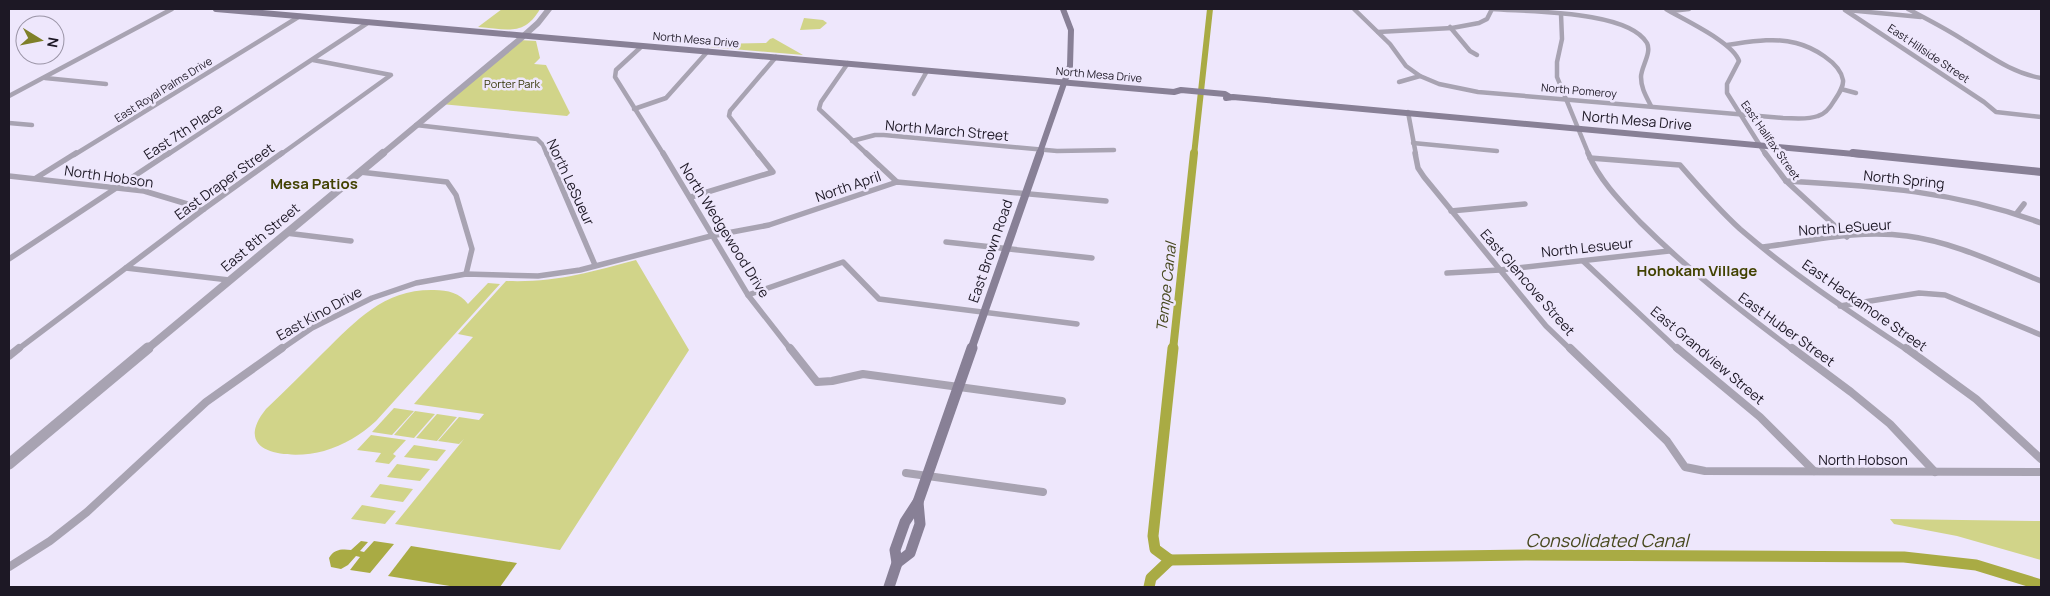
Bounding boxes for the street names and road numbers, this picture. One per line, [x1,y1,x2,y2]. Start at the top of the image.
street label: East Hillside Street [1885,20,1973,86]
street label: North Mesa Drive [652,28,740,50]
street label: East Royal Palms Drive [111,53,215,125]
street label: North Mesa Drive [1055,63,1143,85]
street label: North Pomeroy [1541,79,1618,101]
street label: East Halifax Street [1738,97,1804,183]
street label: East 7th Place [140,98,226,164]
street label: North Mesa Drive [1581,106,1693,134]
street label: North March Street [884,115,1010,145]
street label: North LeSueur [543,136,599,228]
street label: East Draper Street [170,138,278,224]
street label: North Wedgewood Drive [676,159,774,301]
street label: North Hobson [63,160,155,192]
street label: North Spring [1862,165,1946,193]
street label: North April [813,166,883,206]
street label: East Brown Road [963,197,1017,305]
street label: East 8th Street [217,198,304,276]
street label: North LeSueur [1798,214,1892,240]
street label: East Glencove Street [1476,225,1580,340]
street label: North Lesueur [1540,233,1634,261]
street label: East Hackamore Street [1799,255,1932,356]
street label: East Kino Drive [273,282,365,344]
street label: East Huber Street [1735,288,1839,371]
street label: East Grandview Street [1647,302,1769,409]
street label: North Hobson [1818,450,1908,469]

